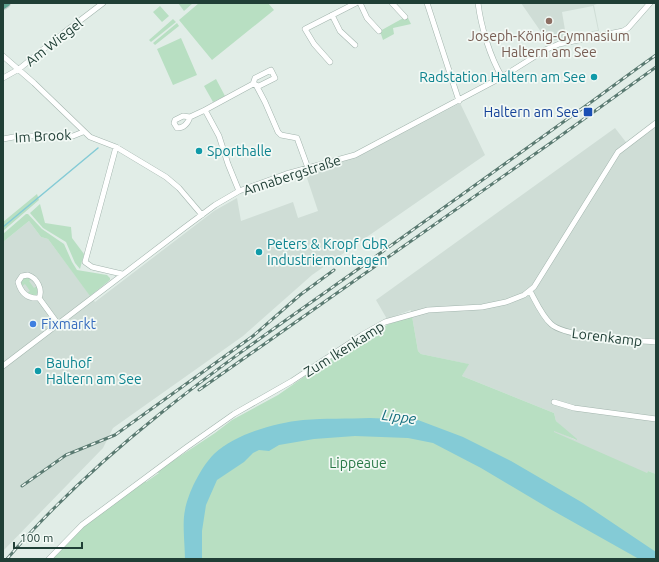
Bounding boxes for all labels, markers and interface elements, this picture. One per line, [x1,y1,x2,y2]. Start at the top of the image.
street label: Am Wiegel [22,15,86,69]
marker: Joseph-König-Gymnasium Haltern am See [544,16,554,26]
place label: Joseph-König-Gymnasium Haltern am See [468,28,630,60]
place label: Radstation Haltern am See [419,69,586,85]
marker: Radstation Haltern am See [589,72,599,82]
place label: Haltern am See [483,104,579,120]
marker: Haltern am See [582,106,594,118]
street label: Im Brook [14,127,72,145]
place label: Sporthalle [207,143,272,159]
marker: Sporthalle [194,146,204,156]
street label: Annabergstraße [241,152,343,198]
place label: Peters & Kropf GbR Industriemontagen [267,236,388,268]
marker: Peters & Kropf GbR Industriemontagen [254,247,264,257]
place label: Fixmarkt [41,316,96,332]
street label: Zum Ikenkamp [301,318,387,380]
marker: Fixmarkt [28,319,38,329]
street label: Lorenkamp [571,325,643,349]
place label: Bauhof Haltern am See [46,355,142,387]
marker: Bauhof Haltern am See [33,366,43,376]
water label: Lippe [381,406,418,427]
park label: Lippeaue [329,455,387,471]
scale bar [14,524,82,550]
text: 100 m [20,531,53,544]

